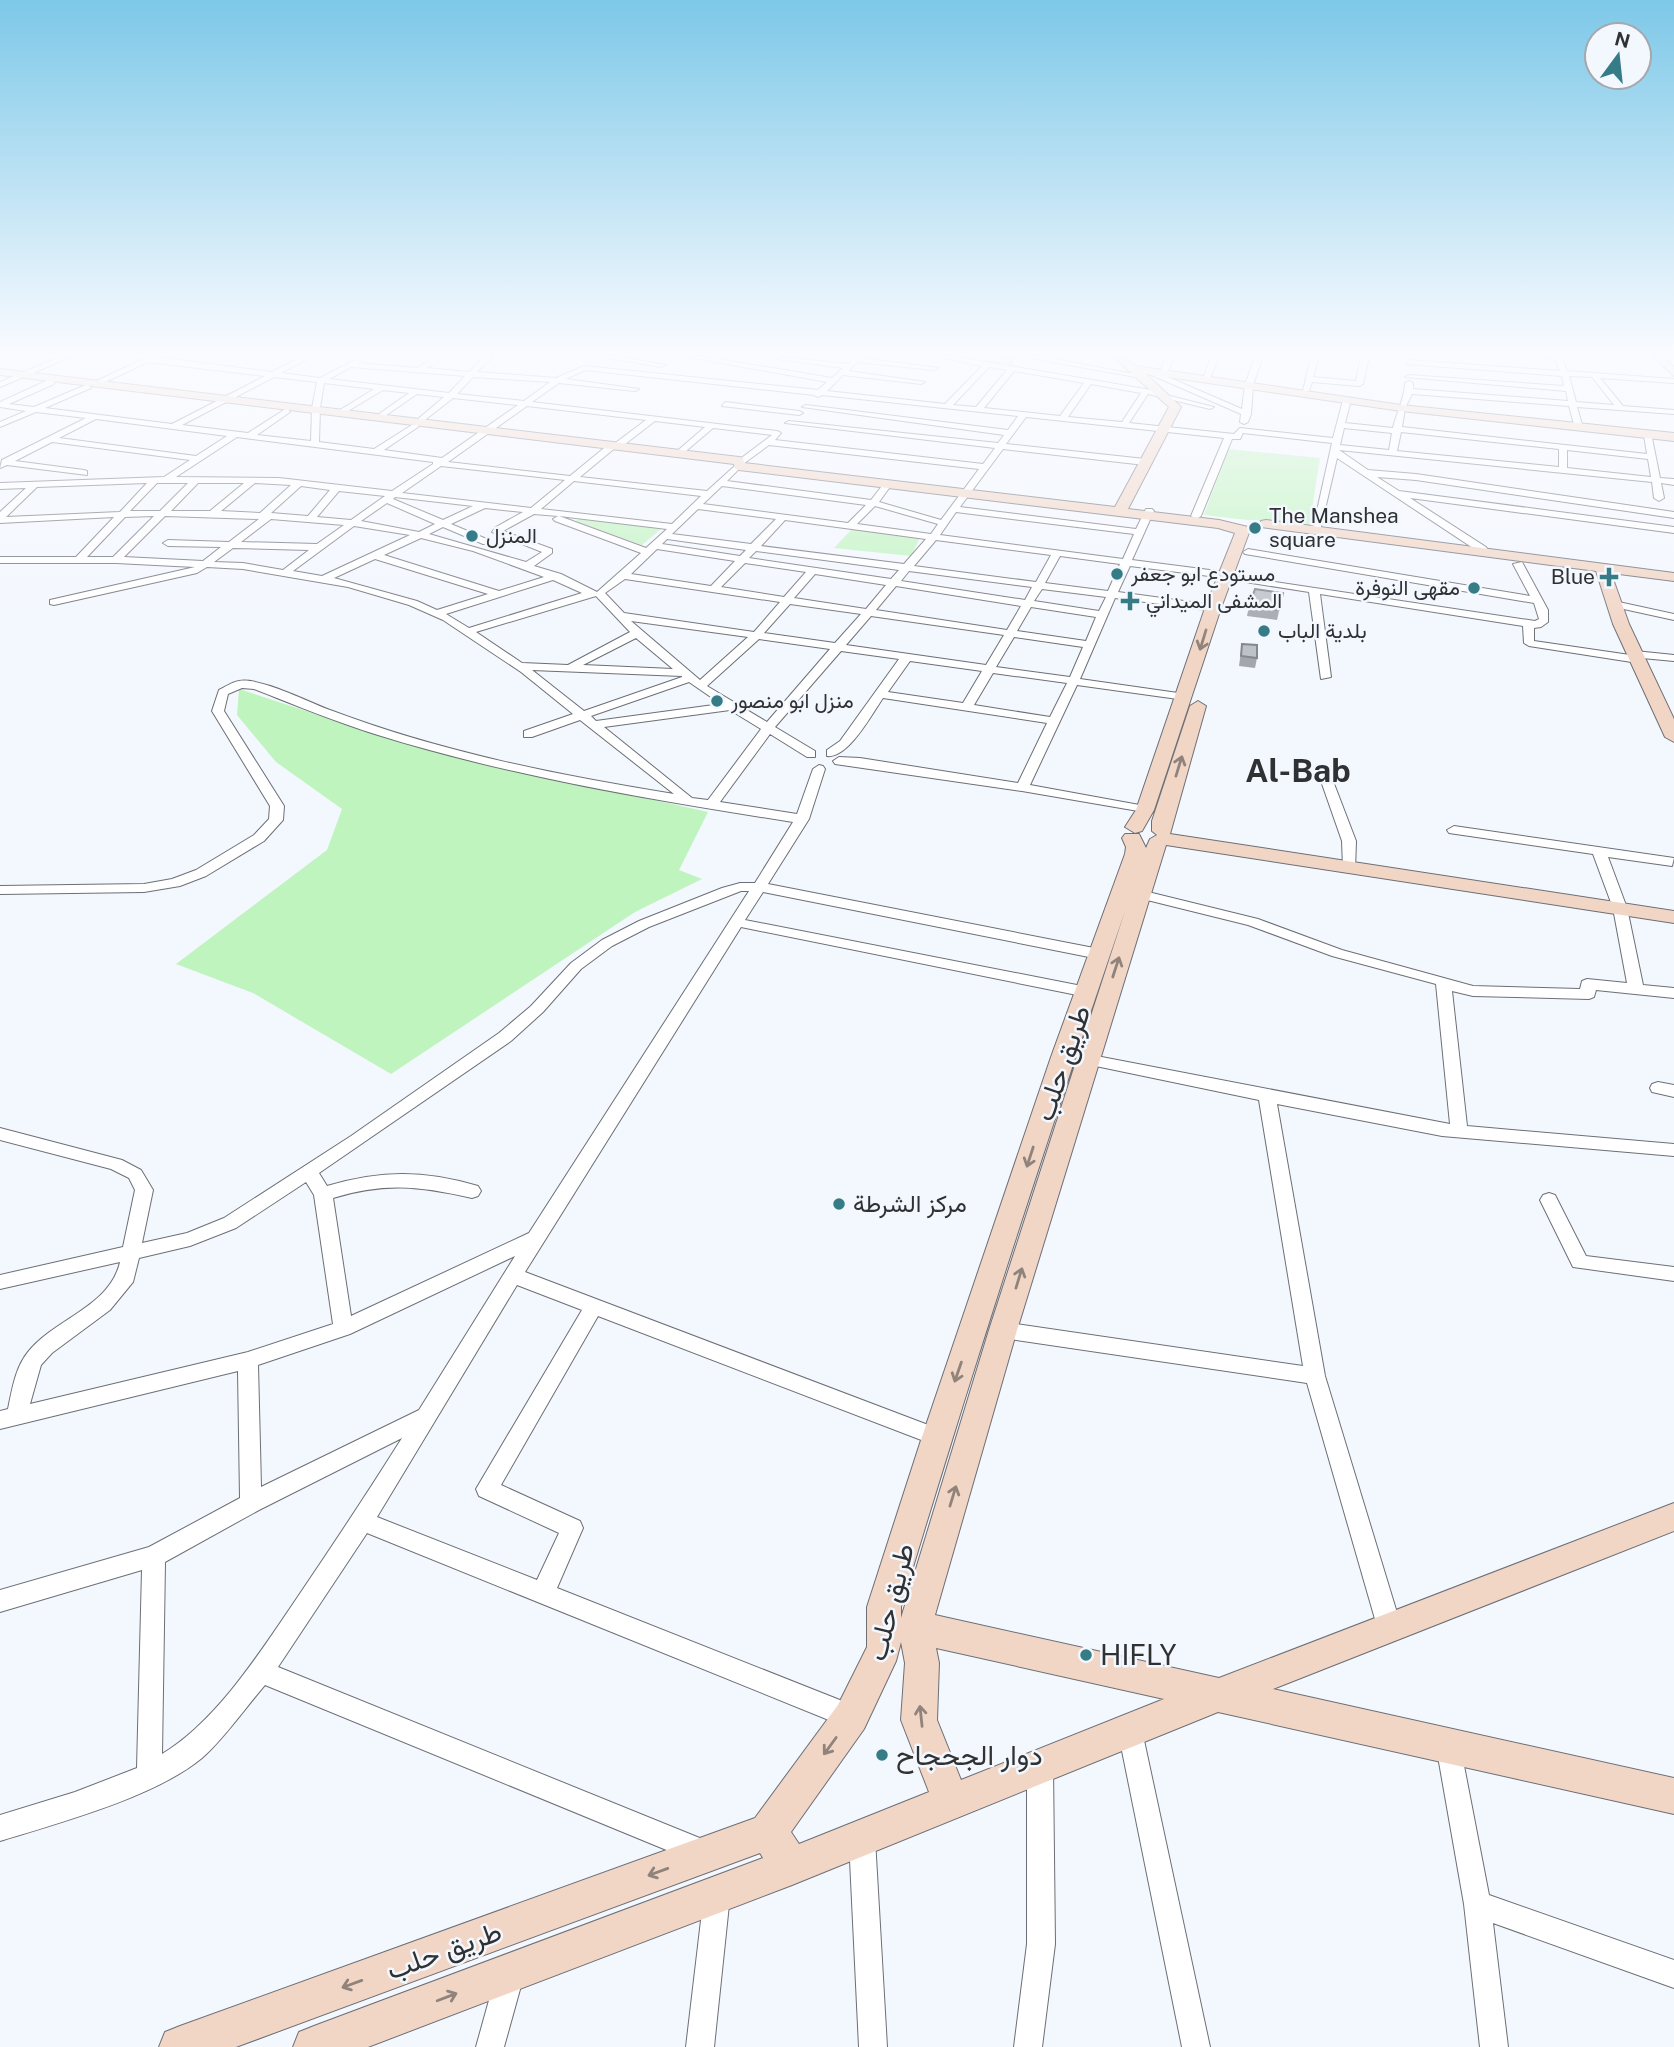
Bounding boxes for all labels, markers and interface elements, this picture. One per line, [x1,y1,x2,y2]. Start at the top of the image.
north arrow [1583,21,1653,91]
text: N [1612,27,1632,52]
place label: The Manshea square [1269,503,1399,552]
marker: The Manshea square [1247,520,1263,536]
place label: المنزل [486,523,537,549]
marker: المنزل [464,528,480,544]
place label: مستودع ابو جعفر [1130,561,1275,588]
place label: Blue [1551,564,1595,589]
marker: مستودع ابو جعفر [1109,566,1125,582]
marker: Blue [1601,569,1617,585]
place label: مقهى النوفرة [1355,575,1460,601]
marker: مقهى النوفرة [1466,580,1482,596]
place label: المشفى الميداني [1146,588,1282,618]
marker: المشفى الميداني [1120,591,1140,611]
place label: بلدية الباب [1278,618,1367,643]
marker: بلدية الباب [1256,623,1272,639]
one-way arrow [1196,629,1209,651]
place label: منزل ابو منصور [730,688,854,714]
marker: منزل ابو منصور [709,693,725,709]
district label: Al-Bab [1245,752,1351,789]
one-way arrow [1174,755,1187,777]
one-way arrow [1111,957,1123,979]
street label: طريق حلب [1026,1001,1099,1126]
one-way arrow [1023,1145,1035,1167]
place label: مركز الشرطة [853,1189,967,1219]
marker: مركز الشرطة [831,1196,847,1212]
one-way arrow [1013,1267,1026,1289]
one-way arrow [951,1361,963,1383]
one-way arrow [948,1485,961,1507]
street label: طريق حلب [859,1540,922,1664]
place label: HIFLY [1100,1638,1177,1671]
marker: HIFLY [1078,1647,1094,1663]
one-way arrow [914,1705,927,1728]
one-way arrow [823,1736,838,1754]
place label: دوار الجحجاح [896,1738,1043,1774]
marker: دوار الجحجاح [874,1747,890,1763]
one-way arrow [647,1867,669,1879]
street label: طريق حلب [382,1914,506,1987]
one-way arrow [341,1979,363,1991]
one-way arrow [435,1990,457,2002]

